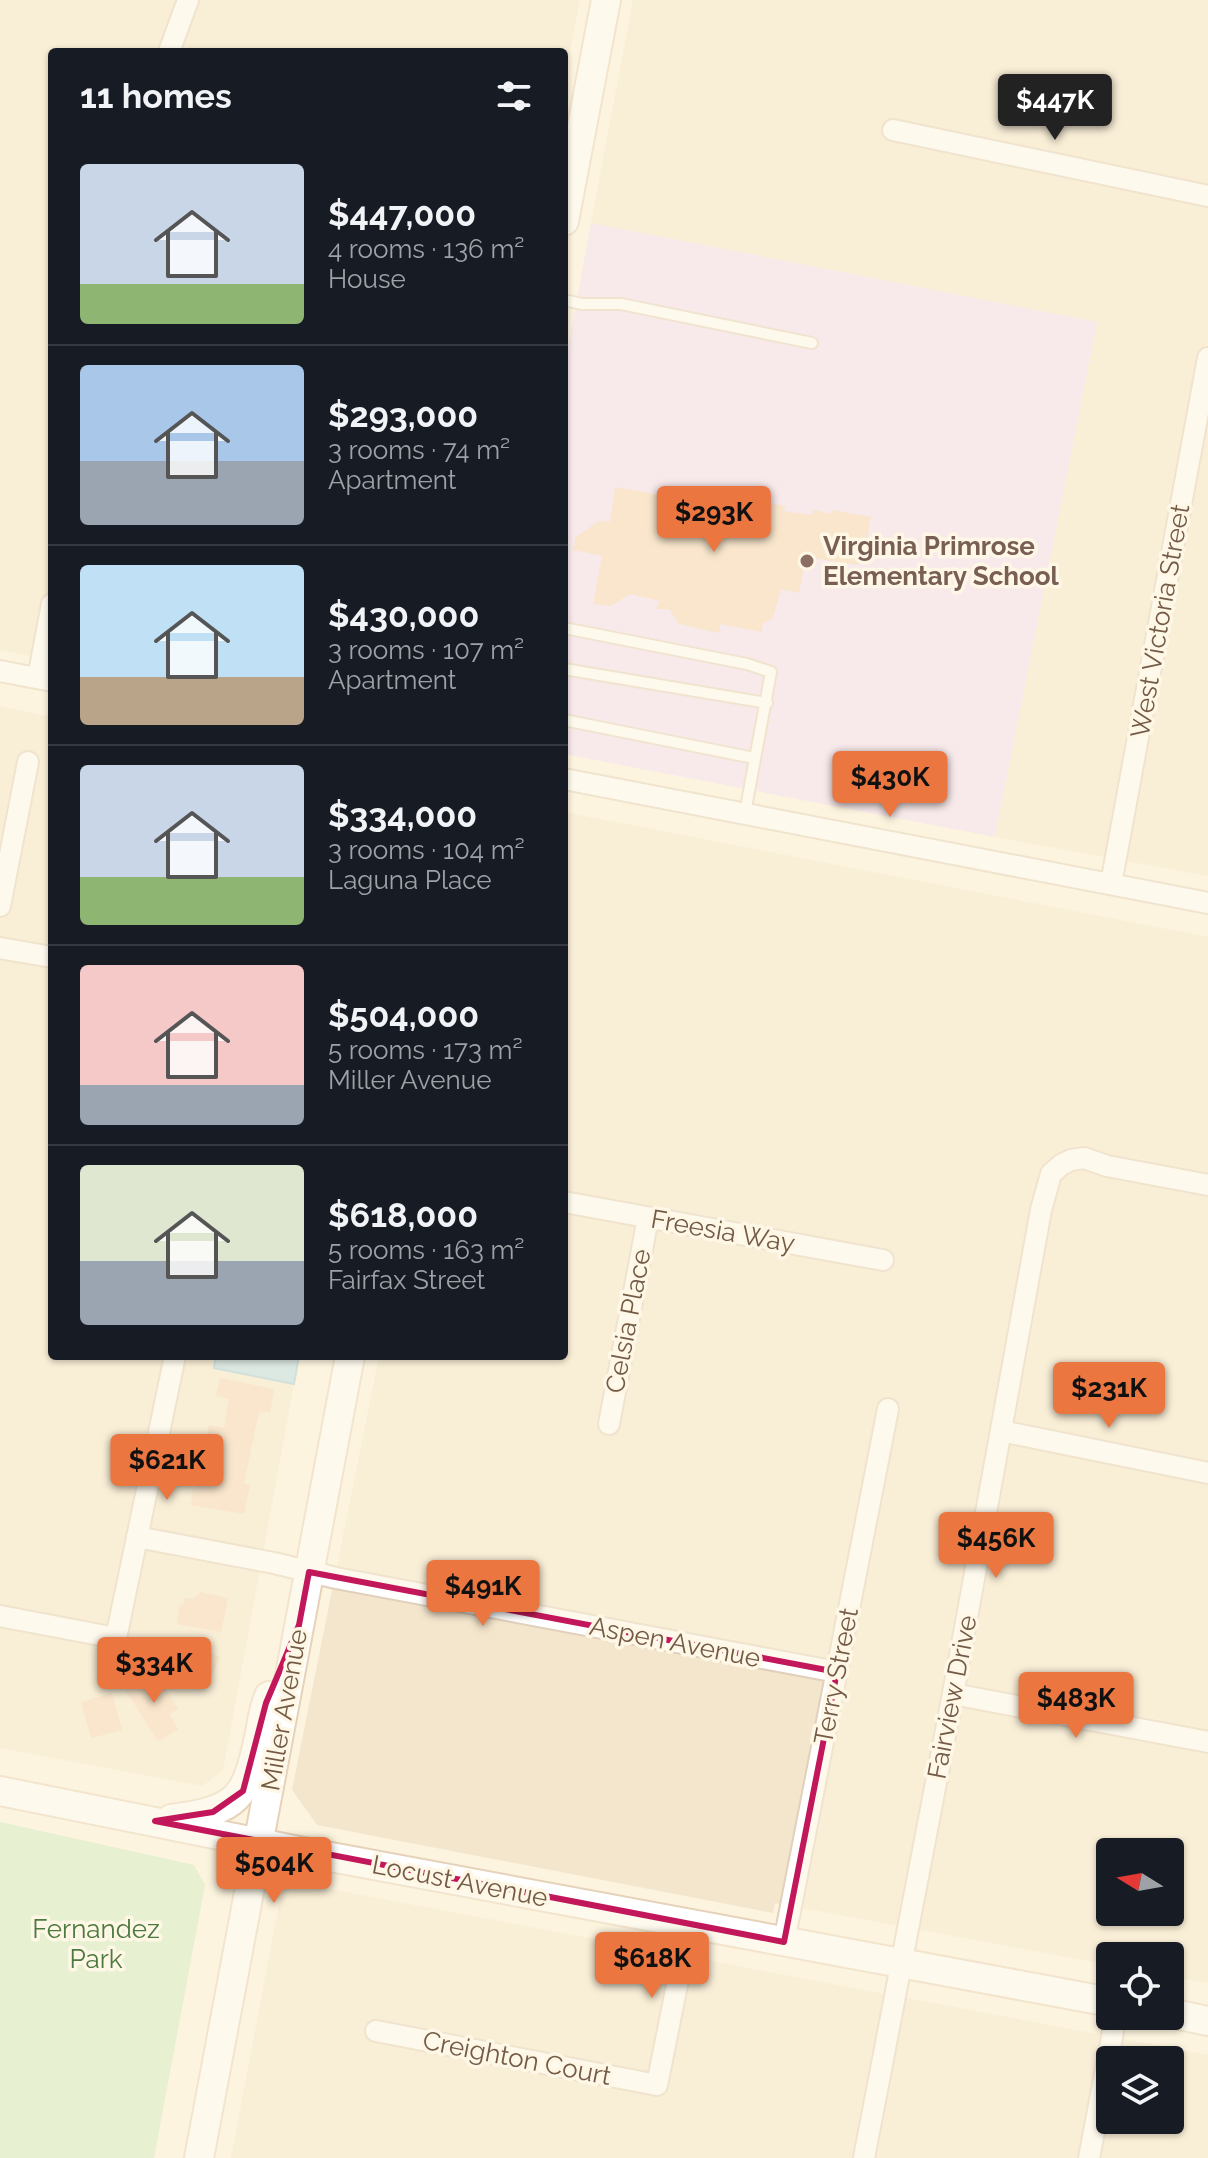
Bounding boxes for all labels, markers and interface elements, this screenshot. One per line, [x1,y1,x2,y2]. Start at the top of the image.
icon: filters [492,74,536,118]
pin: $447K [999,74,1111,142]
text: 11 homes [80,76,232,116]
text: $447K [1016,85,1094,115]
text: $447,000 [328,194,476,234]
icon: home [144,196,240,292]
text: 4 rooms · 136 m² [328,234,524,264]
text: House [328,264,406,294]
text: $293,000 [328,395,478,435]
icon: home [144,397,240,493]
text: 3 rooms · 74 m² [328,435,510,465]
text: Apartment [328,465,457,495]
pin: $293K [658,486,770,554]
text: $293K [675,497,753,527]
street label: West Victoria Street [1125,501,1195,740]
place label: Virginia Primrose Elementary School [823,531,1060,591]
marker: Virginia Primrose Elementary School [798,552,816,570]
text: $430,000 [328,595,479,635]
icon: home [144,597,240,693]
text: 3 rooms · 107 m² [328,635,524,665]
text: Apartment [328,665,457,695]
pin: $430K [834,751,946,819]
text: $430K [850,762,930,792]
text: $334,000 [328,795,477,835]
icon: home [144,797,240,893]
text: 3 rooms · 104 m² [328,835,525,865]
text: Laguna Place [328,865,492,895]
text: $504,000 [328,995,479,1035]
icon: home [144,997,240,1093]
text: 5 rooms · 173 m² [328,1035,522,1065]
text: Miller Avenue [328,1065,491,1095]
text: $618,000 [328,1195,478,1235]
icon: home [144,1197,240,1293]
street label: Freesia Way [649,1204,797,1258]
text: 5 rooms · 163 m² [328,1235,524,1265]
street label: Celsia Place [599,1246,657,1396]
text: Fairfax Street [328,1265,485,1295]
pin: $231K [1053,1362,1165,1430]
text: $231K [1071,1373,1147,1403]
pin: $621K [111,1434,223,1502]
text: $621K [128,1445,206,1475]
pin: $456K [940,1512,1052,1580]
text: $456K [957,1523,1035,1553]
pin: $491K [427,1560,539,1628]
text: $491K [445,1571,521,1601]
street label: Terry Street [808,1605,864,1747]
street label: Aspen Avenue [587,1611,763,1673]
street label: Fairview Drive [921,1613,983,1781]
street label: Miller Avenue [255,1627,313,1793]
pin: $334K [98,1637,210,1705]
text: $334K [115,1648,193,1678]
pin: $483K [1020,1672,1132,1740]
text: $483K [1037,1683,1115,1713]
pin: $504K [218,1837,330,1905]
north arrow [1096,1838,1184,1926]
map controls [1096,1838,1184,2134]
text: $504K [234,1848,314,1878]
street label: Locust Avenue [370,1849,550,1913]
park label: Fernandez Park [32,1914,160,1974]
pin: $618K [596,1932,708,2000]
button: locate [1096,1942,1184,2030]
text: $618K [613,1943,691,1973]
street label: Creighton Court [420,2025,614,2091]
button: layers [1096,2046,1184,2134]

